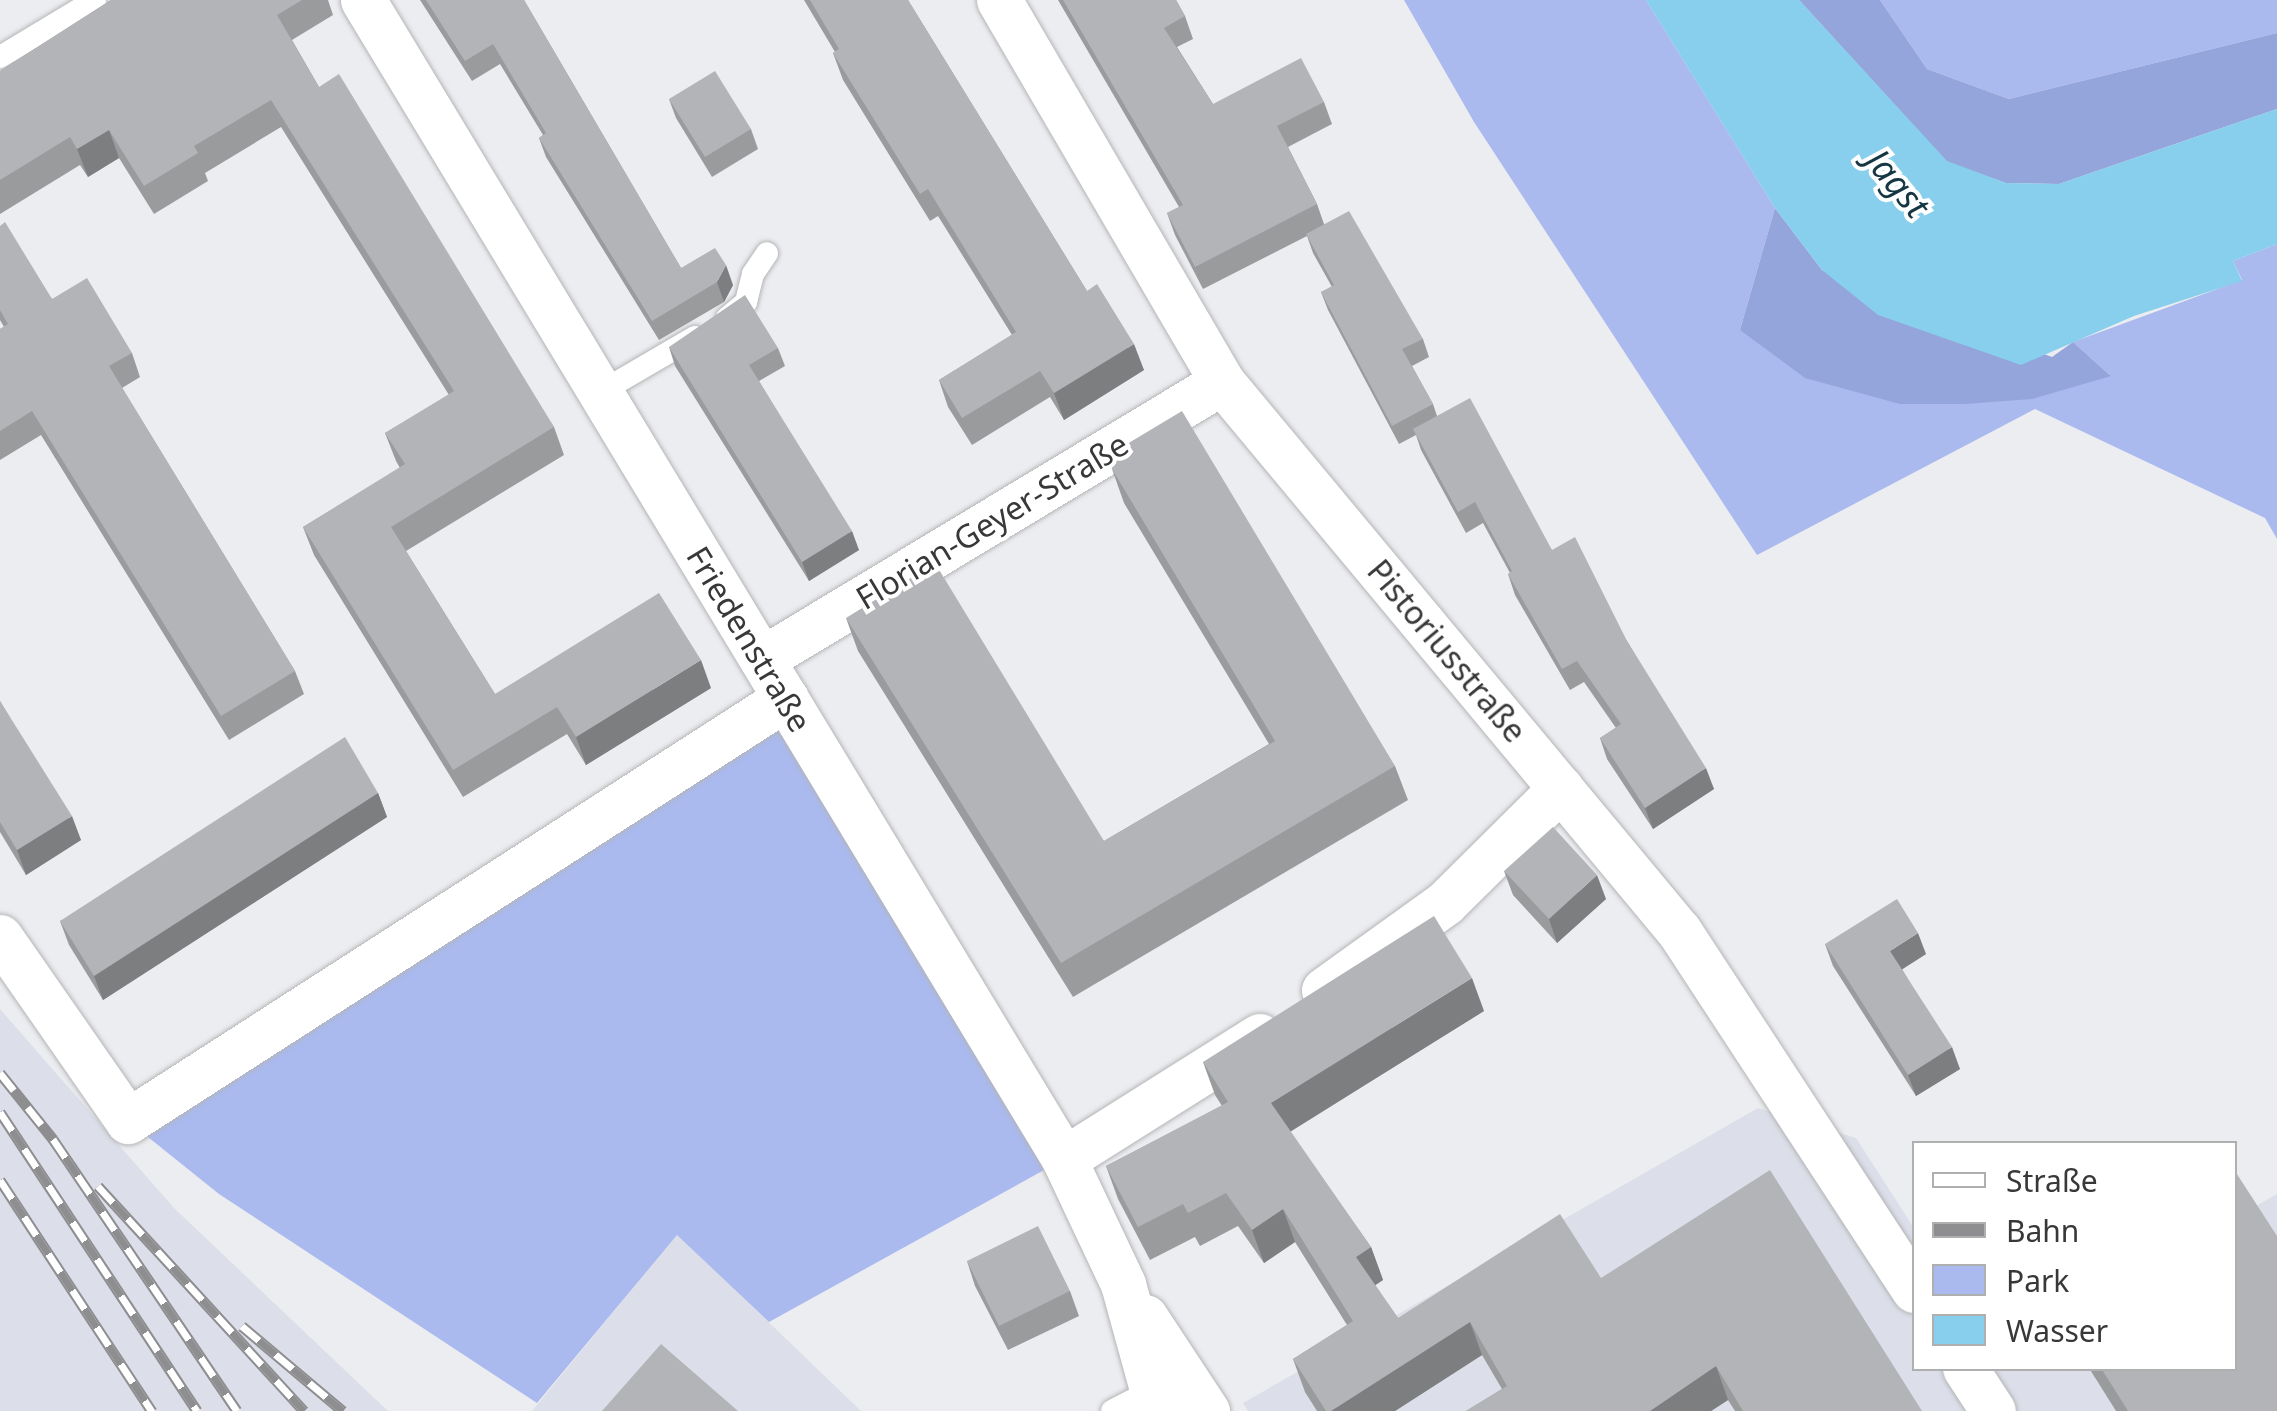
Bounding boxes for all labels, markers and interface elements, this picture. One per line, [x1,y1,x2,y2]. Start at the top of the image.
water label: Jagst [1857,140,1939,226]
street label: Florian-Geyer-Straße [849,425,1135,617]
street label: Friedenstraße [679,539,819,739]
street label: Pistoriusstraße [1360,552,1534,750]
legend [1912,1141,2237,1371]
text: Straße [2006,1160,2098,1201]
text: Bahn [2006,1210,2079,1251]
text: Park [2006,1260,2069,1301]
text: Wasser [2006,1310,2108,1351]

